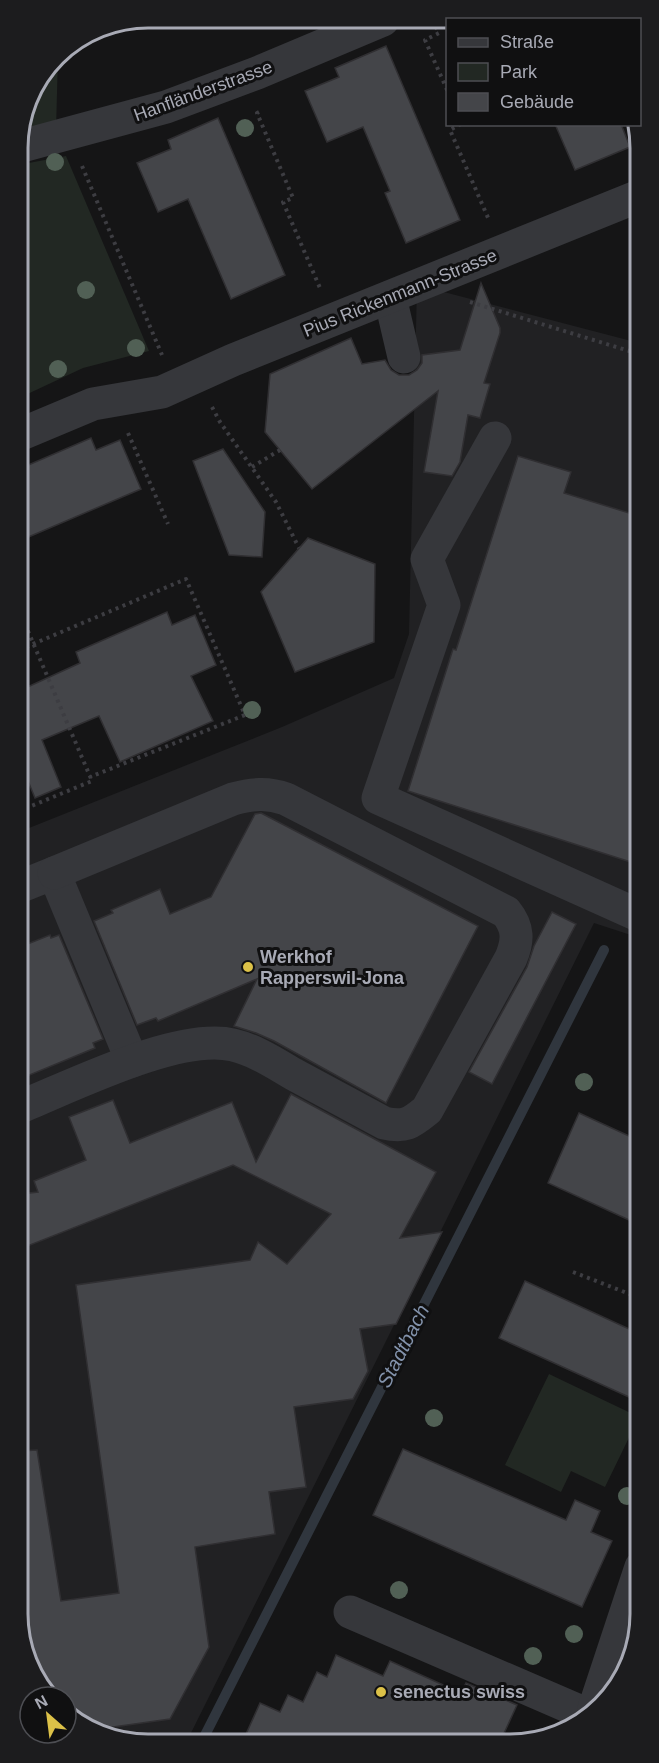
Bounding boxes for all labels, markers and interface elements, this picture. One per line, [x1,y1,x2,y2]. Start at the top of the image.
legend [446,18,641,126]
text: Straße [500,32,554,52]
street label: Hanfländerstrasse [131,57,275,125]
text: Park [500,62,538,82]
text: Gebäude [500,92,574,112]
street label: Pius Rickenmann-Strasse [300,245,500,341]
place label: Werkhof Rapperswil-Jona [260,947,405,988]
marker: Werkhof Rapperswil-Jona [241,960,255,974]
water label: Stadtbach [373,1301,433,1391]
place label: senectus swiss [393,1682,525,1702]
north arrow [18,1685,78,1745]
marker: senectus swiss [374,1685,388,1699]
text: N [32,1692,50,1712]

